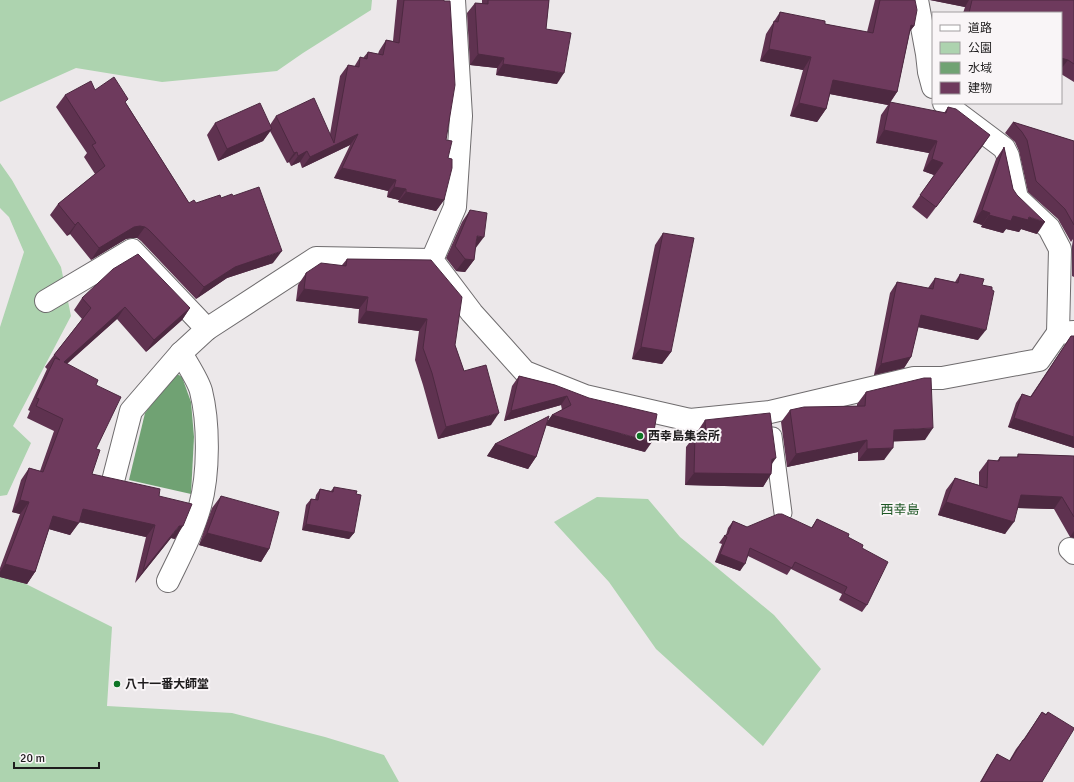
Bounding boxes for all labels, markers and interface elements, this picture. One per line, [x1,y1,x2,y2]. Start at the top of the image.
legend [932,12,1062,104]
text: 道路 [968,21,992,36]
text: 公園 [968,41,992,56]
text: 水域 [968,61,992,76]
text: 建物 [968,81,992,96]
place label: 西幸島集会所 [648,429,720,444]
marker: 西幸島集会所 [635,431,645,441]
district label: 西幸島 [880,502,920,518]
place label: 八十一番大師堂 [125,677,209,692]
marker: 八十一番大師堂 [112,679,122,689]
scale bar [14,744,99,770]
text: 20 m [20,751,45,766]

